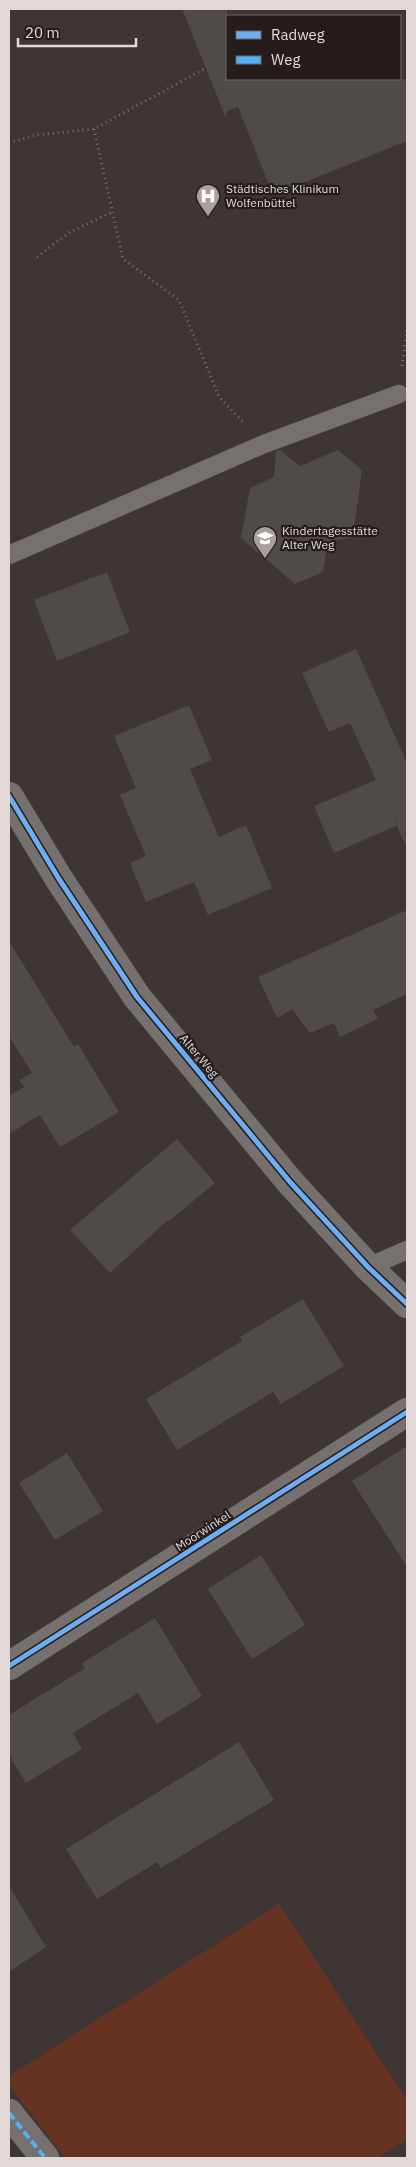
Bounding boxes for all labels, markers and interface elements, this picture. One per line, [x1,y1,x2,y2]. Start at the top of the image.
scale bar [18,15,135,47]
legend [226,15,401,80]
text: 20 m [25,23,60,42]
text: Radweg [271,25,325,44]
text: Weg [271,50,300,69]
place label: Städtisches Klinikum Wolfenbüttel [226,181,339,210]
hospital icon: Städtisches Klinikum Wolfenbüttel [195,183,221,217]
place label: Kindertagesstätte Alter Weg [282,523,378,552]
school or university icon: Kindertagesstätte Alter Weg [252,525,278,559]
street label: Alter Weg [177,1031,222,1081]
street label: Moorwinkel [172,1507,233,1554]

